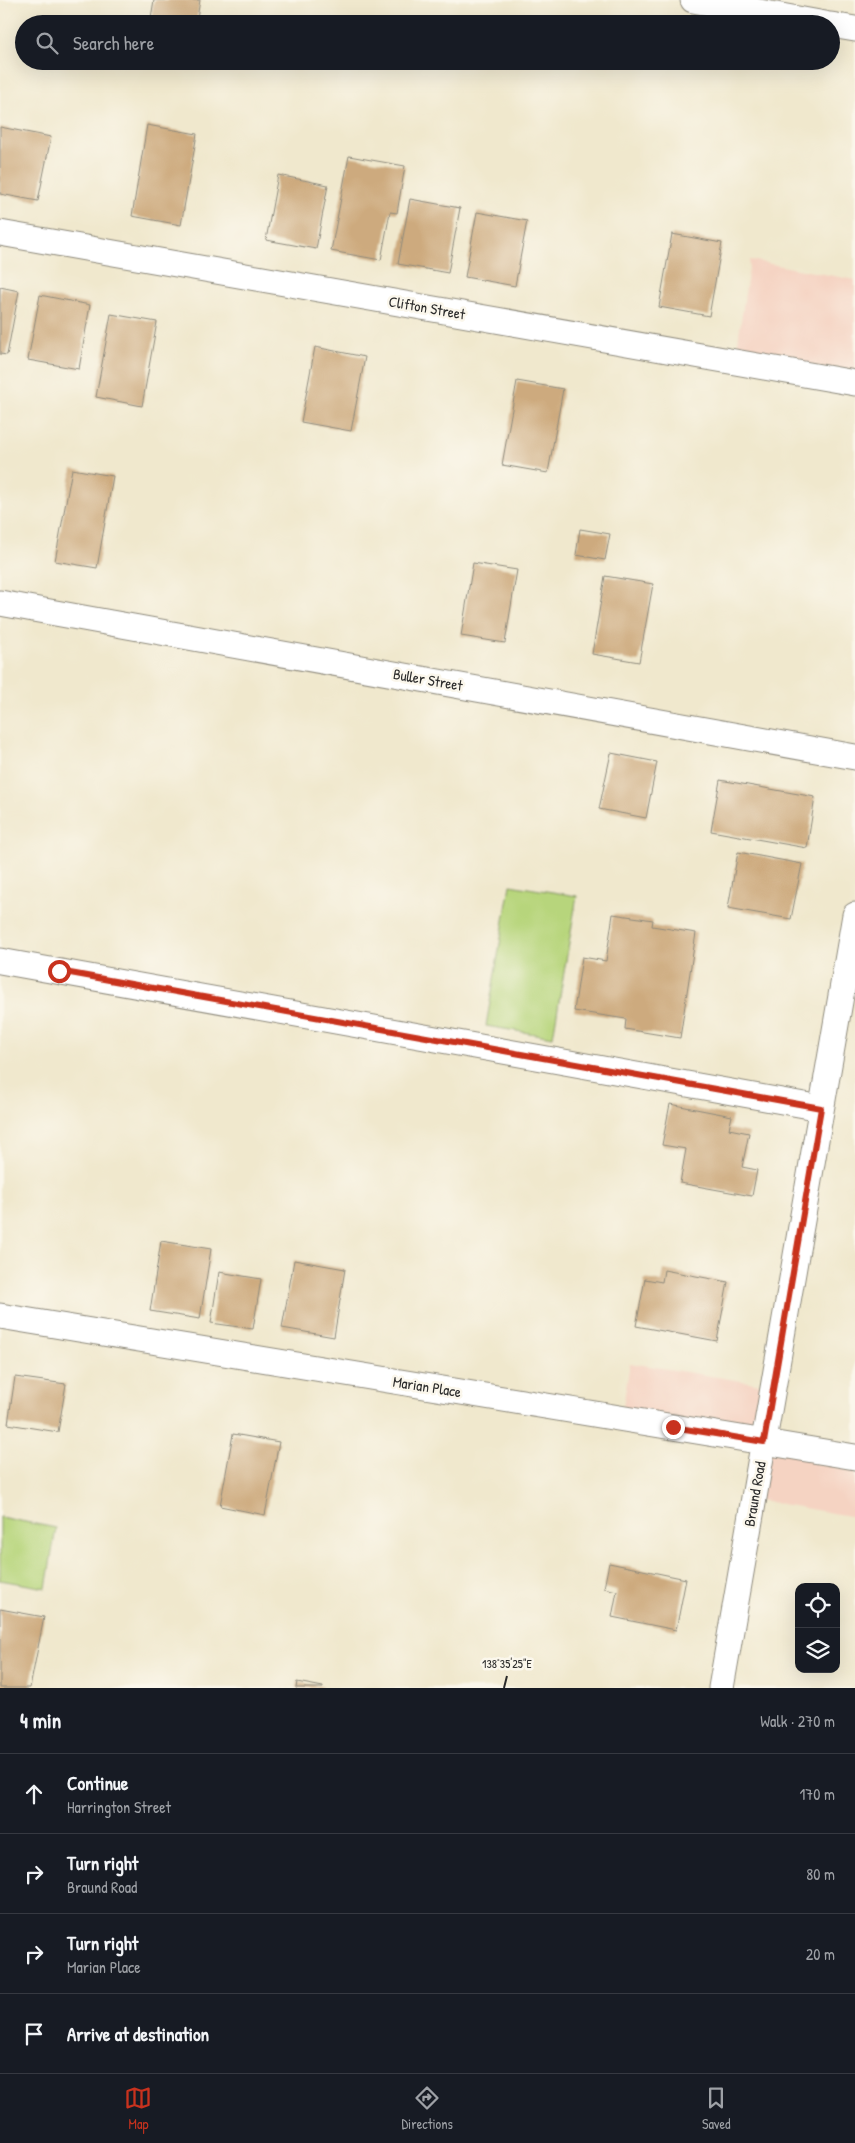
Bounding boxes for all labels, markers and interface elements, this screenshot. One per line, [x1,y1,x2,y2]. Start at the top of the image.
search box [15,15,840,70]
icon: search [33,29,61,57]
text: Search here [73,30,154,56]
street label: Clifton Street [387,290,468,325]
street label: Buller Street [392,663,465,696]
route start [48,960,71,983]
street label: Marian Place [391,1371,463,1402]
route end [662,1416,685,1439]
street label: Braund Road [738,1459,771,1528]
map controls [795,1583,840,1673]
button: locate [795,1583,840,1628]
button: layers [795,1628,840,1673]
text: 138°35'25"E [482,1655,533,1672]
text: 4 min [20,1706,61,1735]
text: Walk · 270 m [760,1710,835,1732]
text: Continue [67,1770,128,1796]
icon: ahead [20,1780,48,1808]
text: 170 m [800,1783,835,1805]
text: Harrington Street [67,1796,171,1818]
text: Turn right [67,1850,138,1876]
icon: right [20,1860,48,1888]
text: 80 m [806,1863,835,1885]
text: Braund Road [67,1876,137,1898]
text: Turn right [67,1930,138,1956]
icon: right [20,1940,48,1968]
text: 20 m [806,1943,835,1965]
text: Marian Place [67,1956,141,1978]
icon: arrive [20,2020,48,2048]
text: Arrive at destination [67,2021,209,2047]
tab: Map [124,2084,152,2133]
tab: Directions [401,2084,453,2133]
tab: Saved [702,2084,731,2133]

